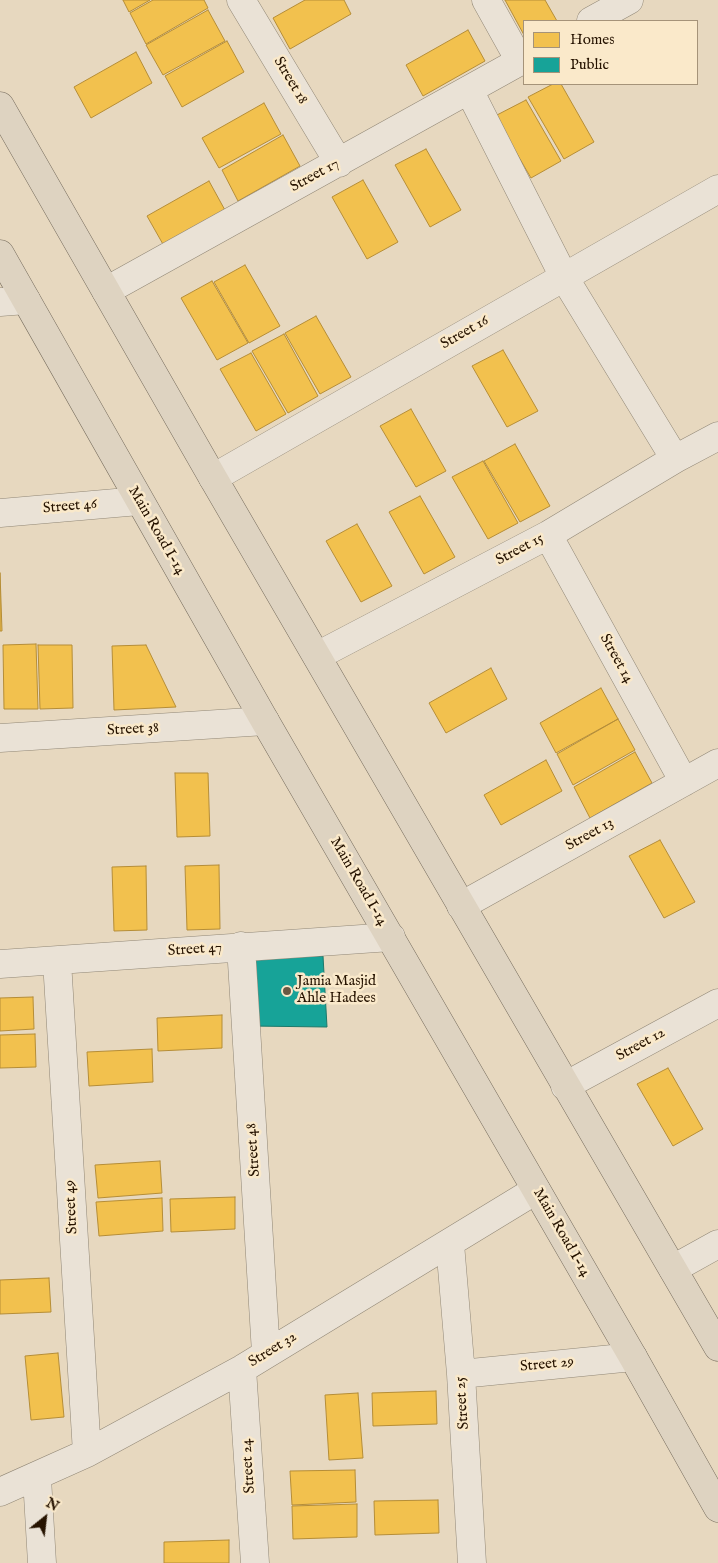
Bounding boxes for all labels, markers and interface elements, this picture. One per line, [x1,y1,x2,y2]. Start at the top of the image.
legend [523,20,698,85]
text: Homes [570,30,614,49]
street label: Street 18 [269,54,311,108]
text: Public [570,55,609,74]
street label: Street 17 [287,155,343,197]
street label: Street 16 [438,312,492,354]
street label: Main Road I-14 [123,483,189,579]
street label: Street 46 [42,496,98,518]
street label: Street 15 [493,530,547,570]
street label: Street 14 [595,631,637,687]
street label: Street 38 [107,720,159,740]
street label: Street 13 [563,815,617,855]
street label: Main Road I-14 [325,834,391,930]
street label: Street 47 [167,939,223,961]
place label: Jamia Masjid Ahle Hadees [297,973,376,1008]
marker: Jamia Masjid Ahle Hadees [281,985,293,997]
street label: Street 12 [613,1024,669,1066]
street label: Street 48 [243,1123,265,1177]
street label: Street 49 [62,1179,82,1235]
street label: Main Road I-14 [528,1185,594,1281]
street label: Street 32 [246,1328,300,1372]
street label: Street 29 [519,1353,575,1377]
street label: Street 25 [452,1376,474,1430]
street label: Street 24 [238,1438,260,1494]
north arrow [20,1493,70,1543]
text: N [43,1494,62,1516]

